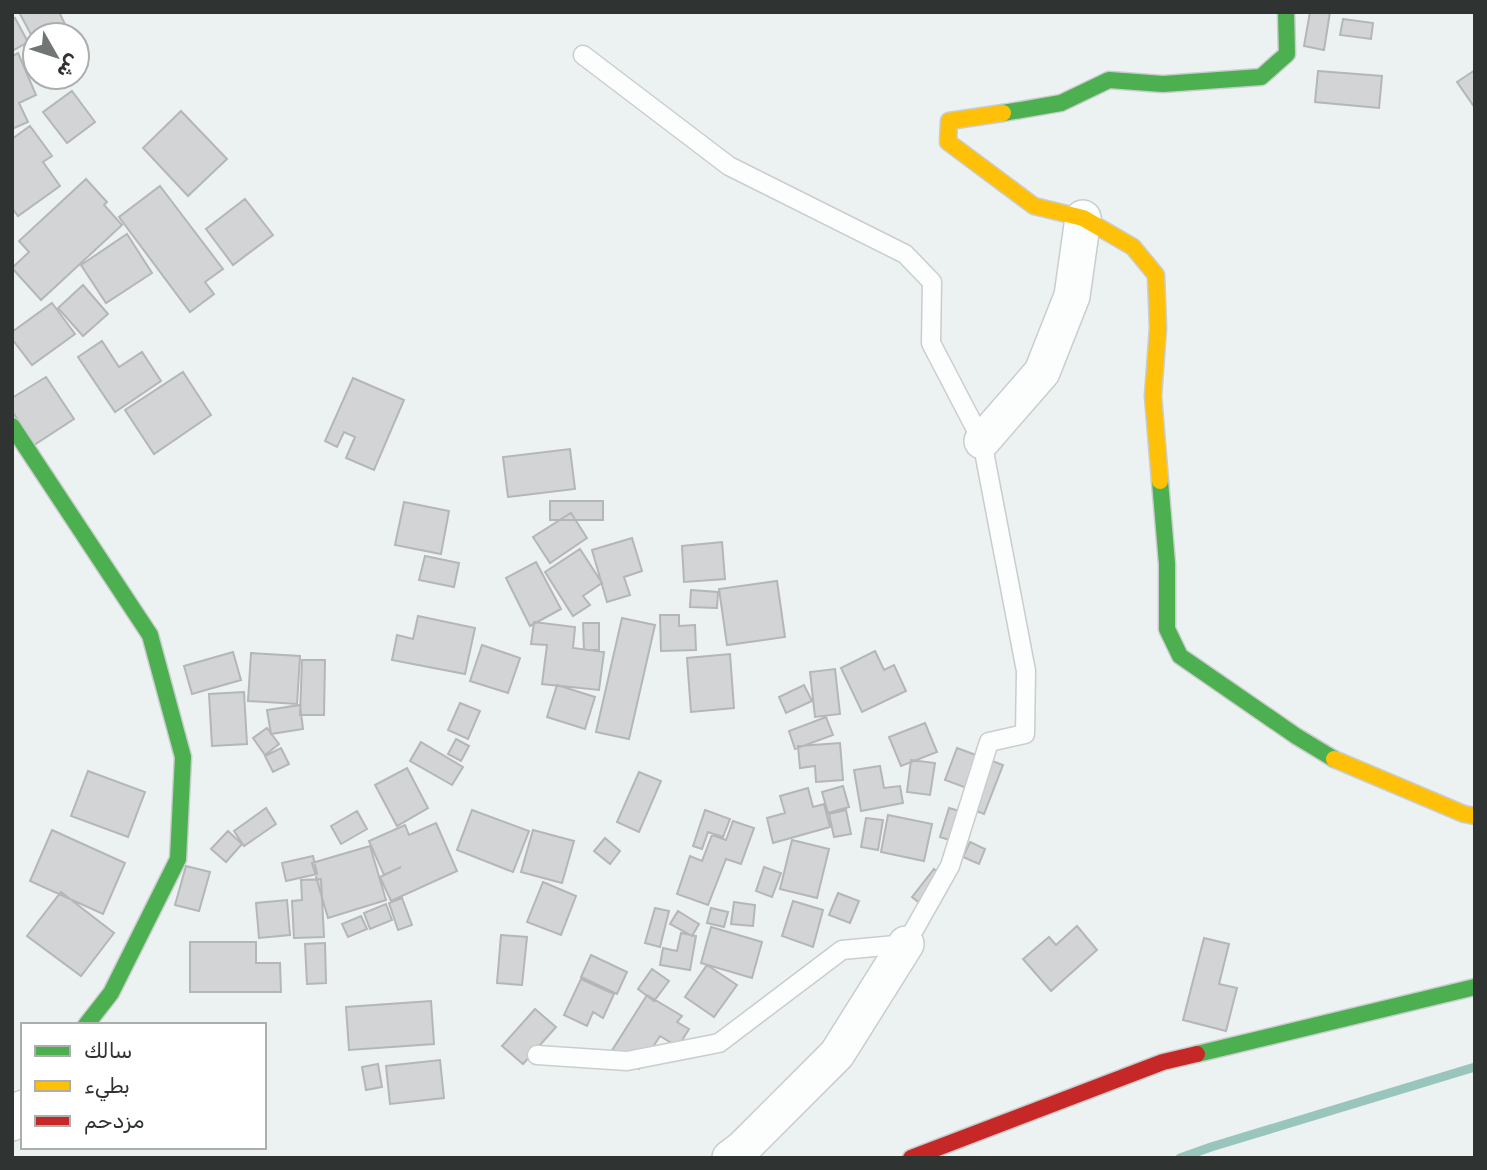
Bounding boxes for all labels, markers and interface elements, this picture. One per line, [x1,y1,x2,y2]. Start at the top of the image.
north arrow [21,21,91,91]
text: ش [52,50,85,83]
legend [21,1023,266,1149]
text: سالك [84,1038,132,1063]
text: بطيء [84,1073,130,1102]
text: مزدحم [84,1108,144,1135]

